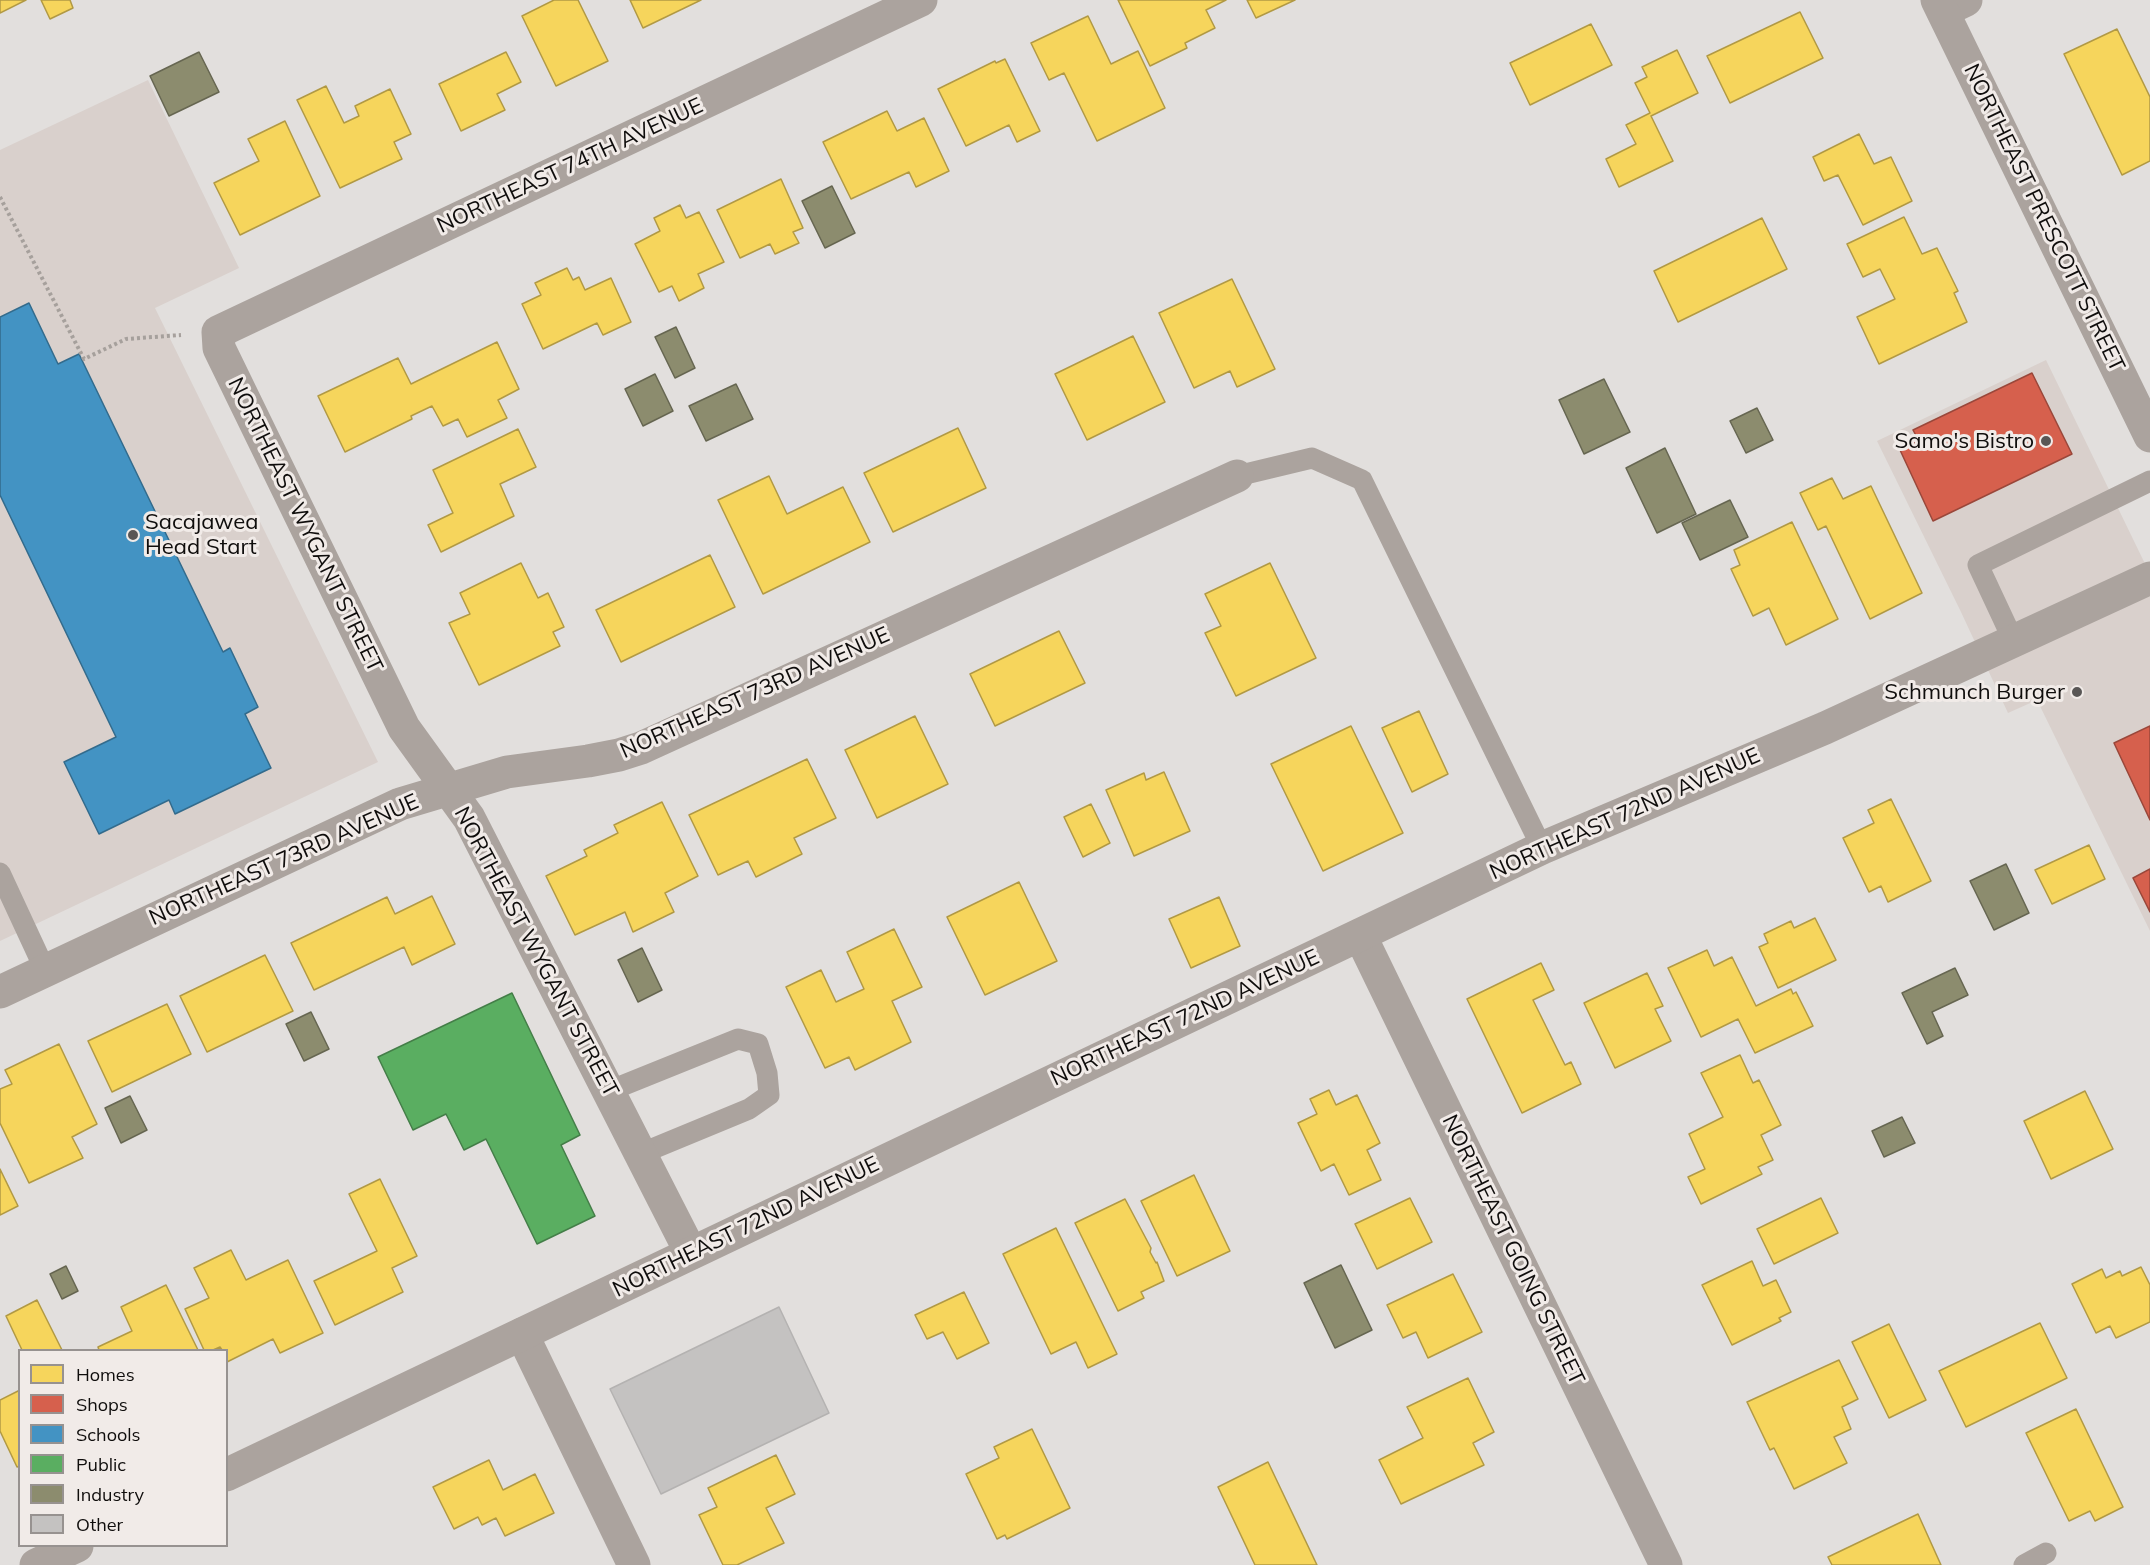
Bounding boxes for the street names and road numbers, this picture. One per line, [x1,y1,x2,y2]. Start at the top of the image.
street label: NORTHEAST PRESCOTT STREET [1958,60,2130,376]
street label: NORTHEAST 74TH AVENUE [433,93,707,239]
street label: NORTHEAST WYGANT STREET [222,373,388,677]
street label: NORTHEAST 73RD AVENUE [616,622,894,764]
street label: NORTHEAST 72ND AVENUE [1486,742,1764,886]
street label: NORTHEAST 73RD AVENUE [145,789,423,931]
street label: NORTHEAST WYGANT STREET [448,802,624,1102]
street label: NORTHEAST 72ND AVENUE [1047,944,1323,1092]
street label: NORTHEAST GOING STREET [1436,1111,1590,1389]
street label: NORTHEAST 72ND AVENUE [608,1151,884,1303]

